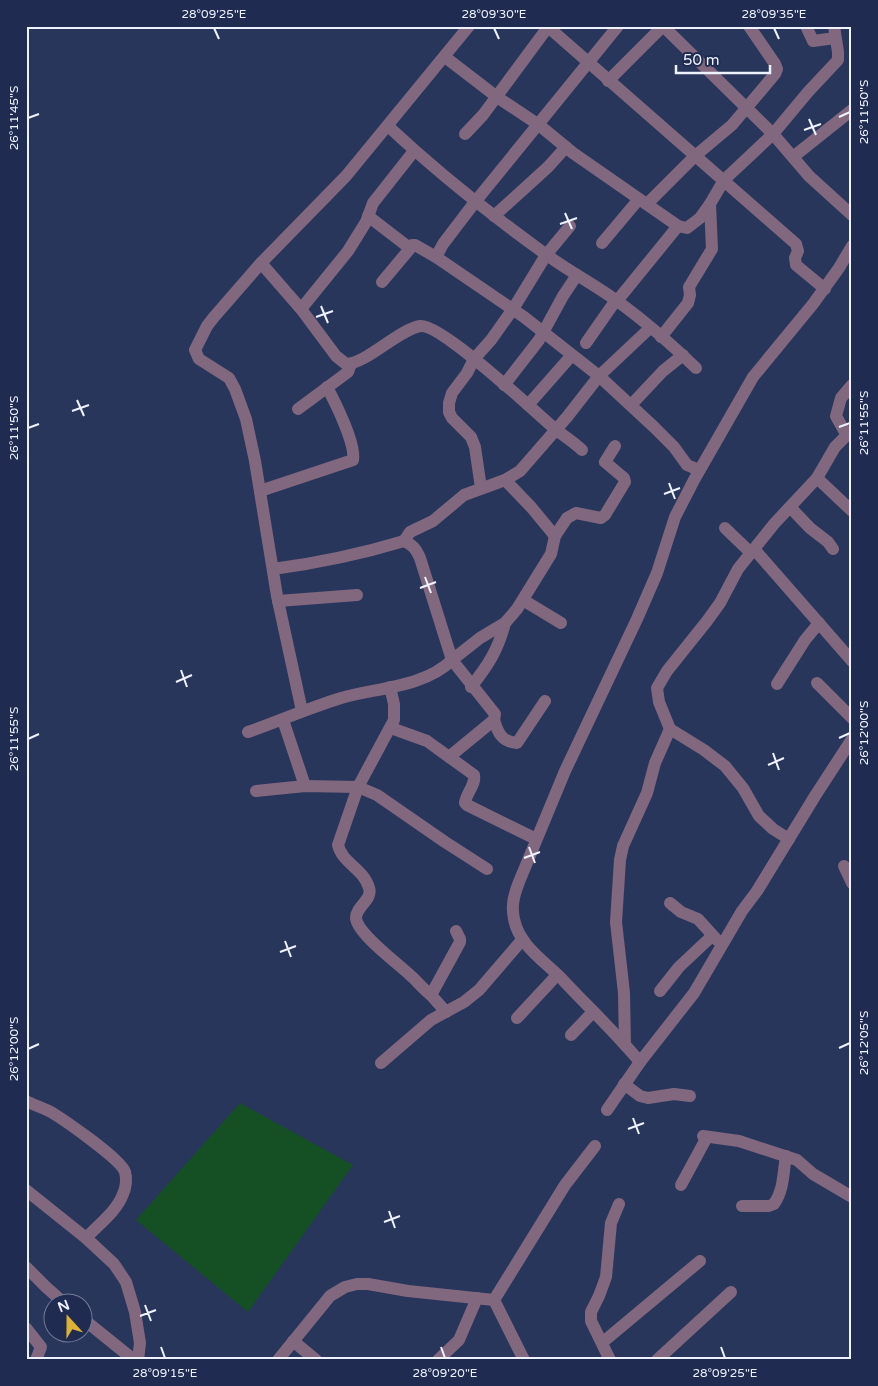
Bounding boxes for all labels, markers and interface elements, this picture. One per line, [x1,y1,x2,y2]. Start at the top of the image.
text: 28°09'25"E [181,7,247,21]
text: 28°09'30"E [461,7,527,21]
text: 28°09'35"E [741,7,807,21]
scale bar [676,42,769,74]
text: 50 m [683,51,720,69]
text: 26°11'50"S [857,80,871,144]
text: 26°11'45"S [7,86,21,150]
text: 26°11'55"S [857,391,871,455]
text: 26°11'50"S [7,396,21,460]
text: 26°12'00"S [857,701,871,765]
text: 26°11'55"S [7,707,21,771]
text: 26°12'05"S [857,1011,871,1075]
text: 26°12'00"S [7,1017,21,1081]
north arrow [42,1294,92,1344]
text: N [55,1296,72,1316]
text: 28°09'15"E [132,1366,198,1380]
text: 28°09'20"E [412,1366,478,1380]
text: 28°09'25"E [692,1366,758,1380]

